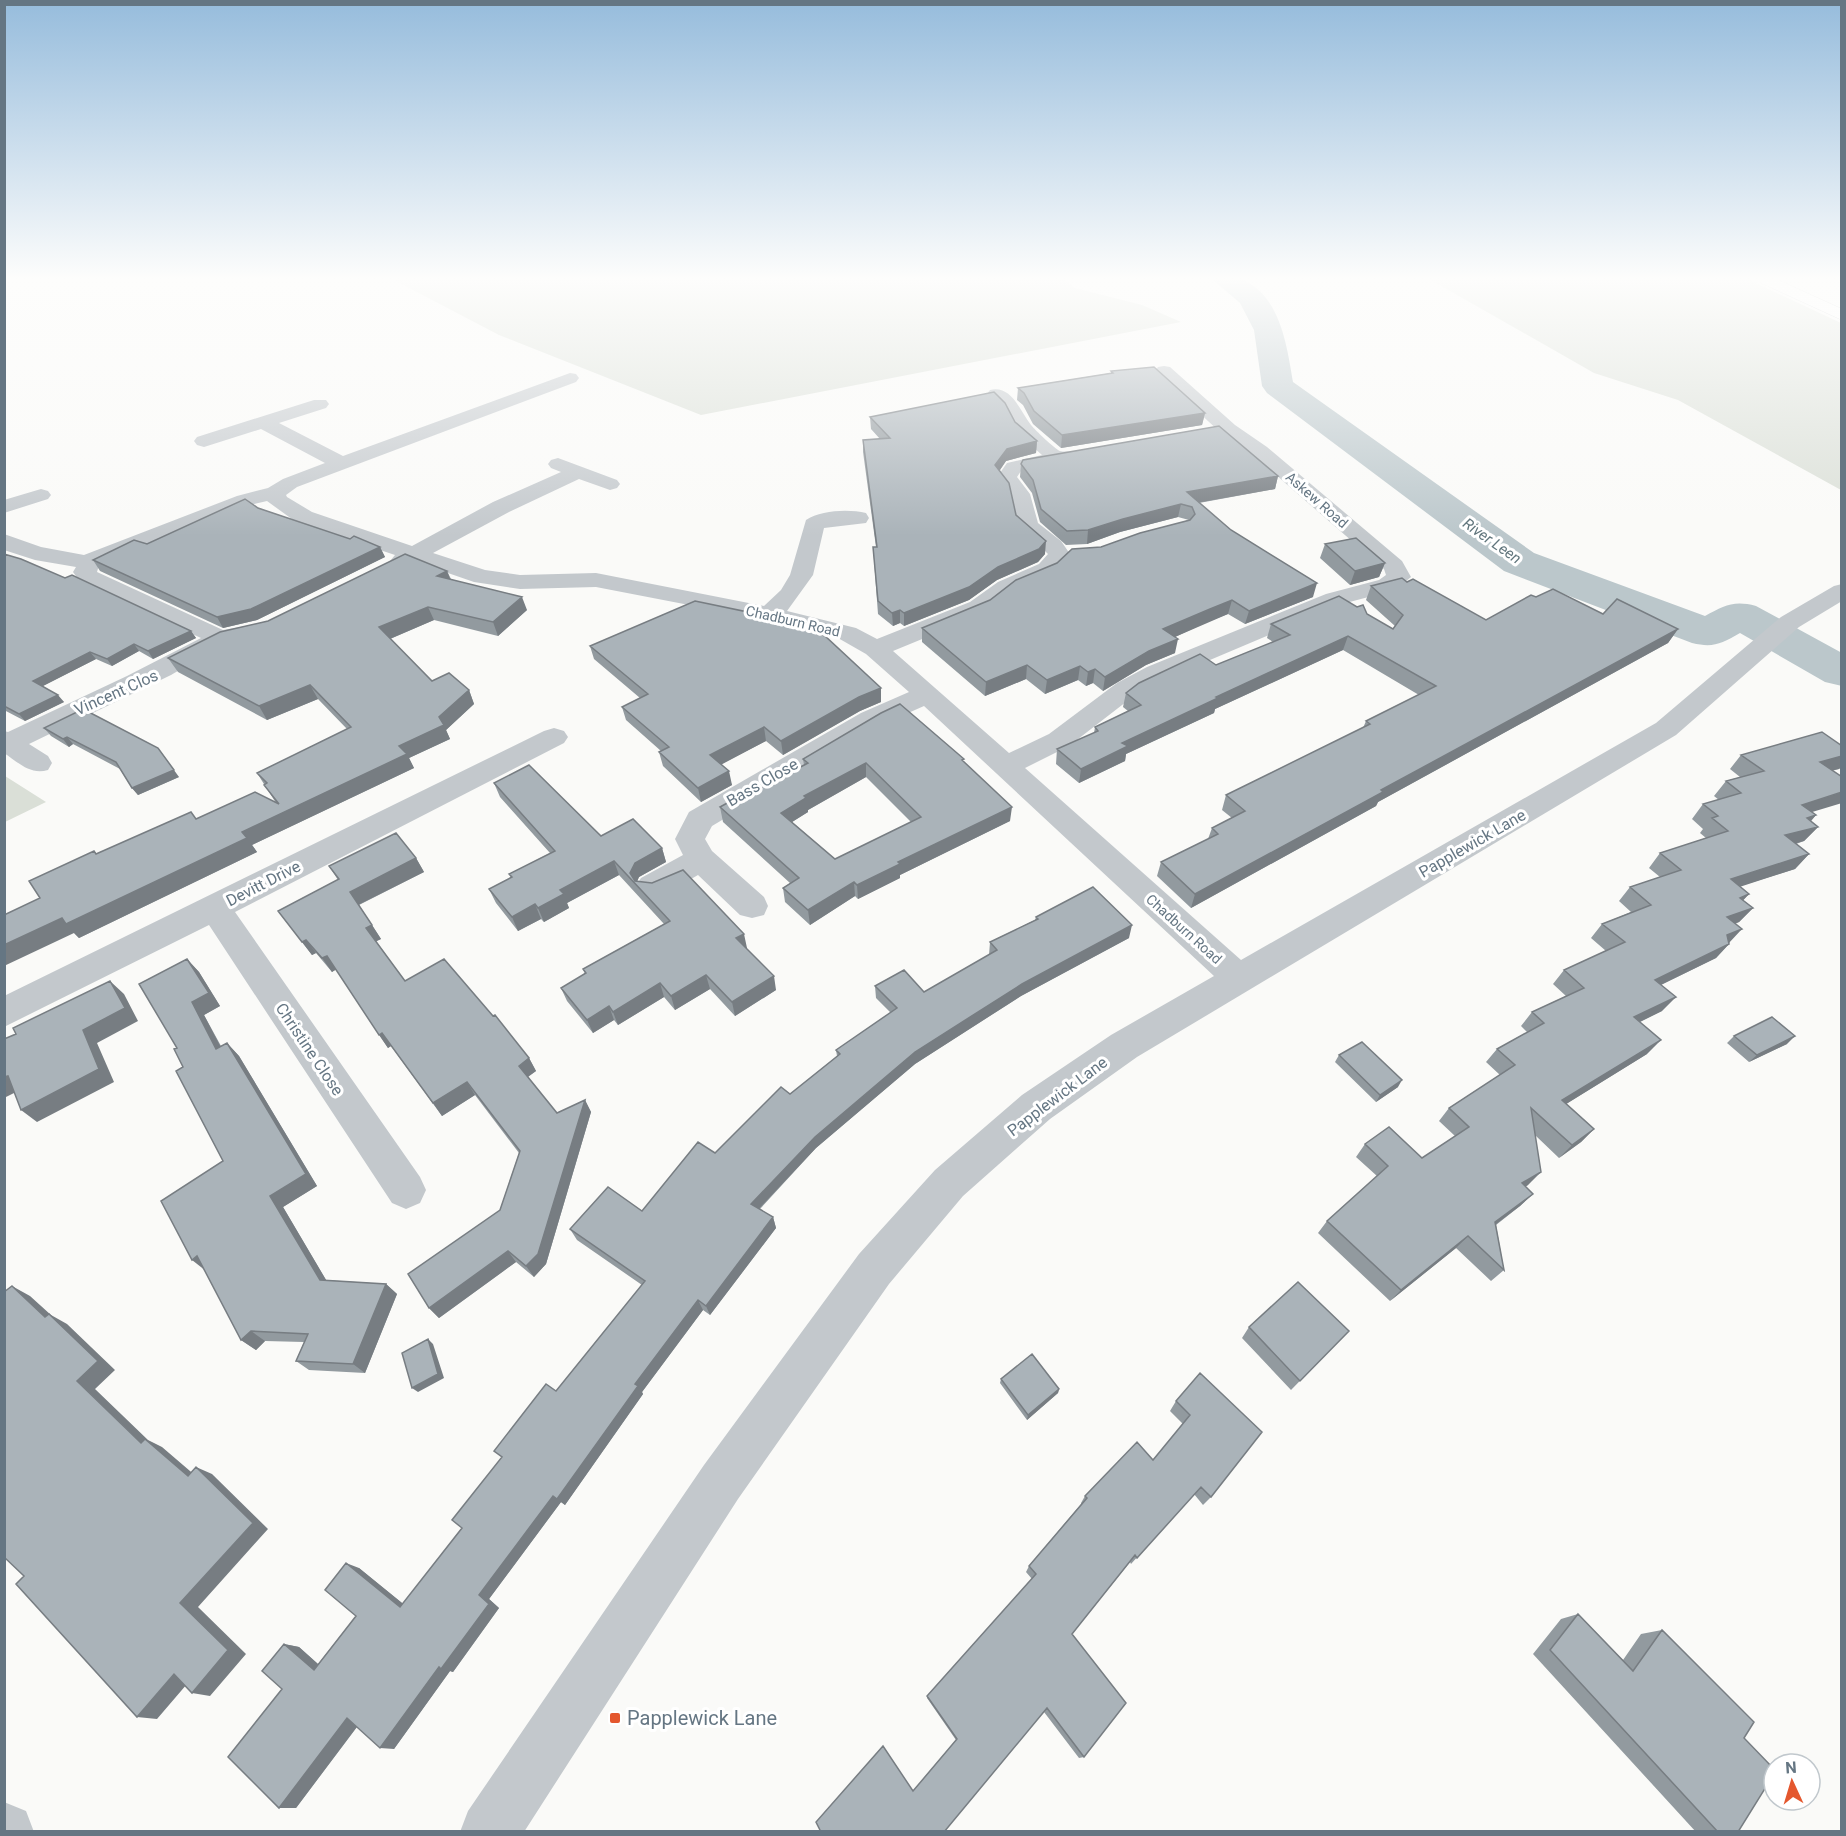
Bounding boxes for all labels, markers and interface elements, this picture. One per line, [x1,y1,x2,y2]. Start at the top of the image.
street label: Askew Road [1283,469,1351,531]
water label: River Leen [1459,514,1525,568]
street label: Chadburn Road [744,602,842,640]
street label: Vincent Clos [71,666,161,719]
street label: Bass Close [723,754,801,810]
street label: Papplewick Lane [1416,805,1529,882]
street label: Devitt Drive [223,857,304,910]
street label: Chadburn Road [1143,891,1225,967]
street label: Christine Close [272,999,347,1099]
street label: Papplewick Lane [1004,1053,1111,1140]
place label: Papplewick Lane [627,1706,777,1730]
marker: Papplewick Lane [608,1711,622,1725]
north arrow [1762,1752,1822,1812]
text: N [1785,1758,1797,1777]

